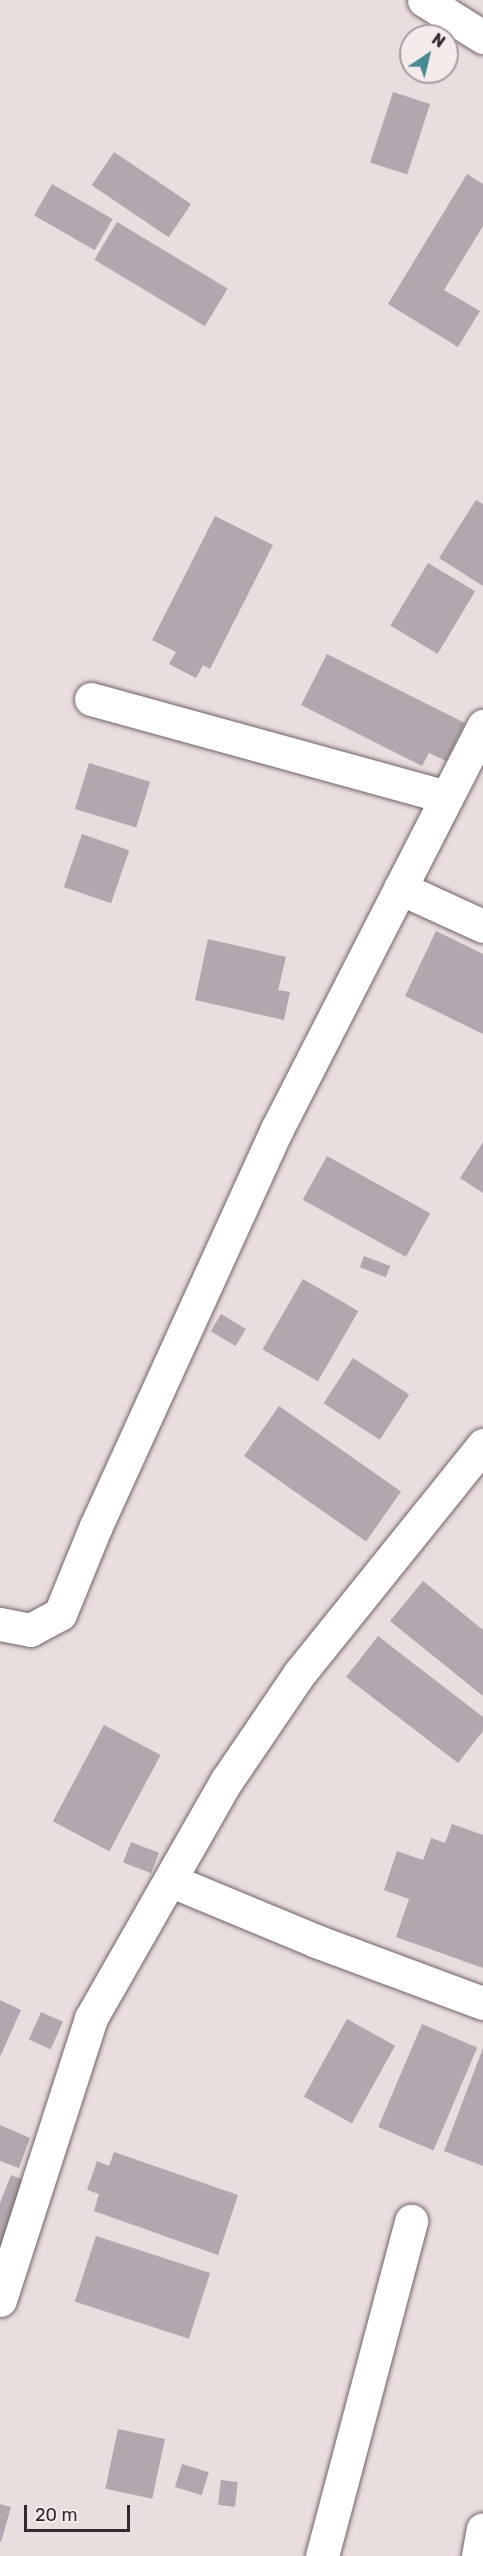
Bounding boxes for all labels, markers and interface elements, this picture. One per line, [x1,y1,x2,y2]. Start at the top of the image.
north arrow [399,24,459,84]
text: N [428,29,449,52]
scale bar [27,2493,134,2531]
text: 20 m [35,2504,77,2526]

